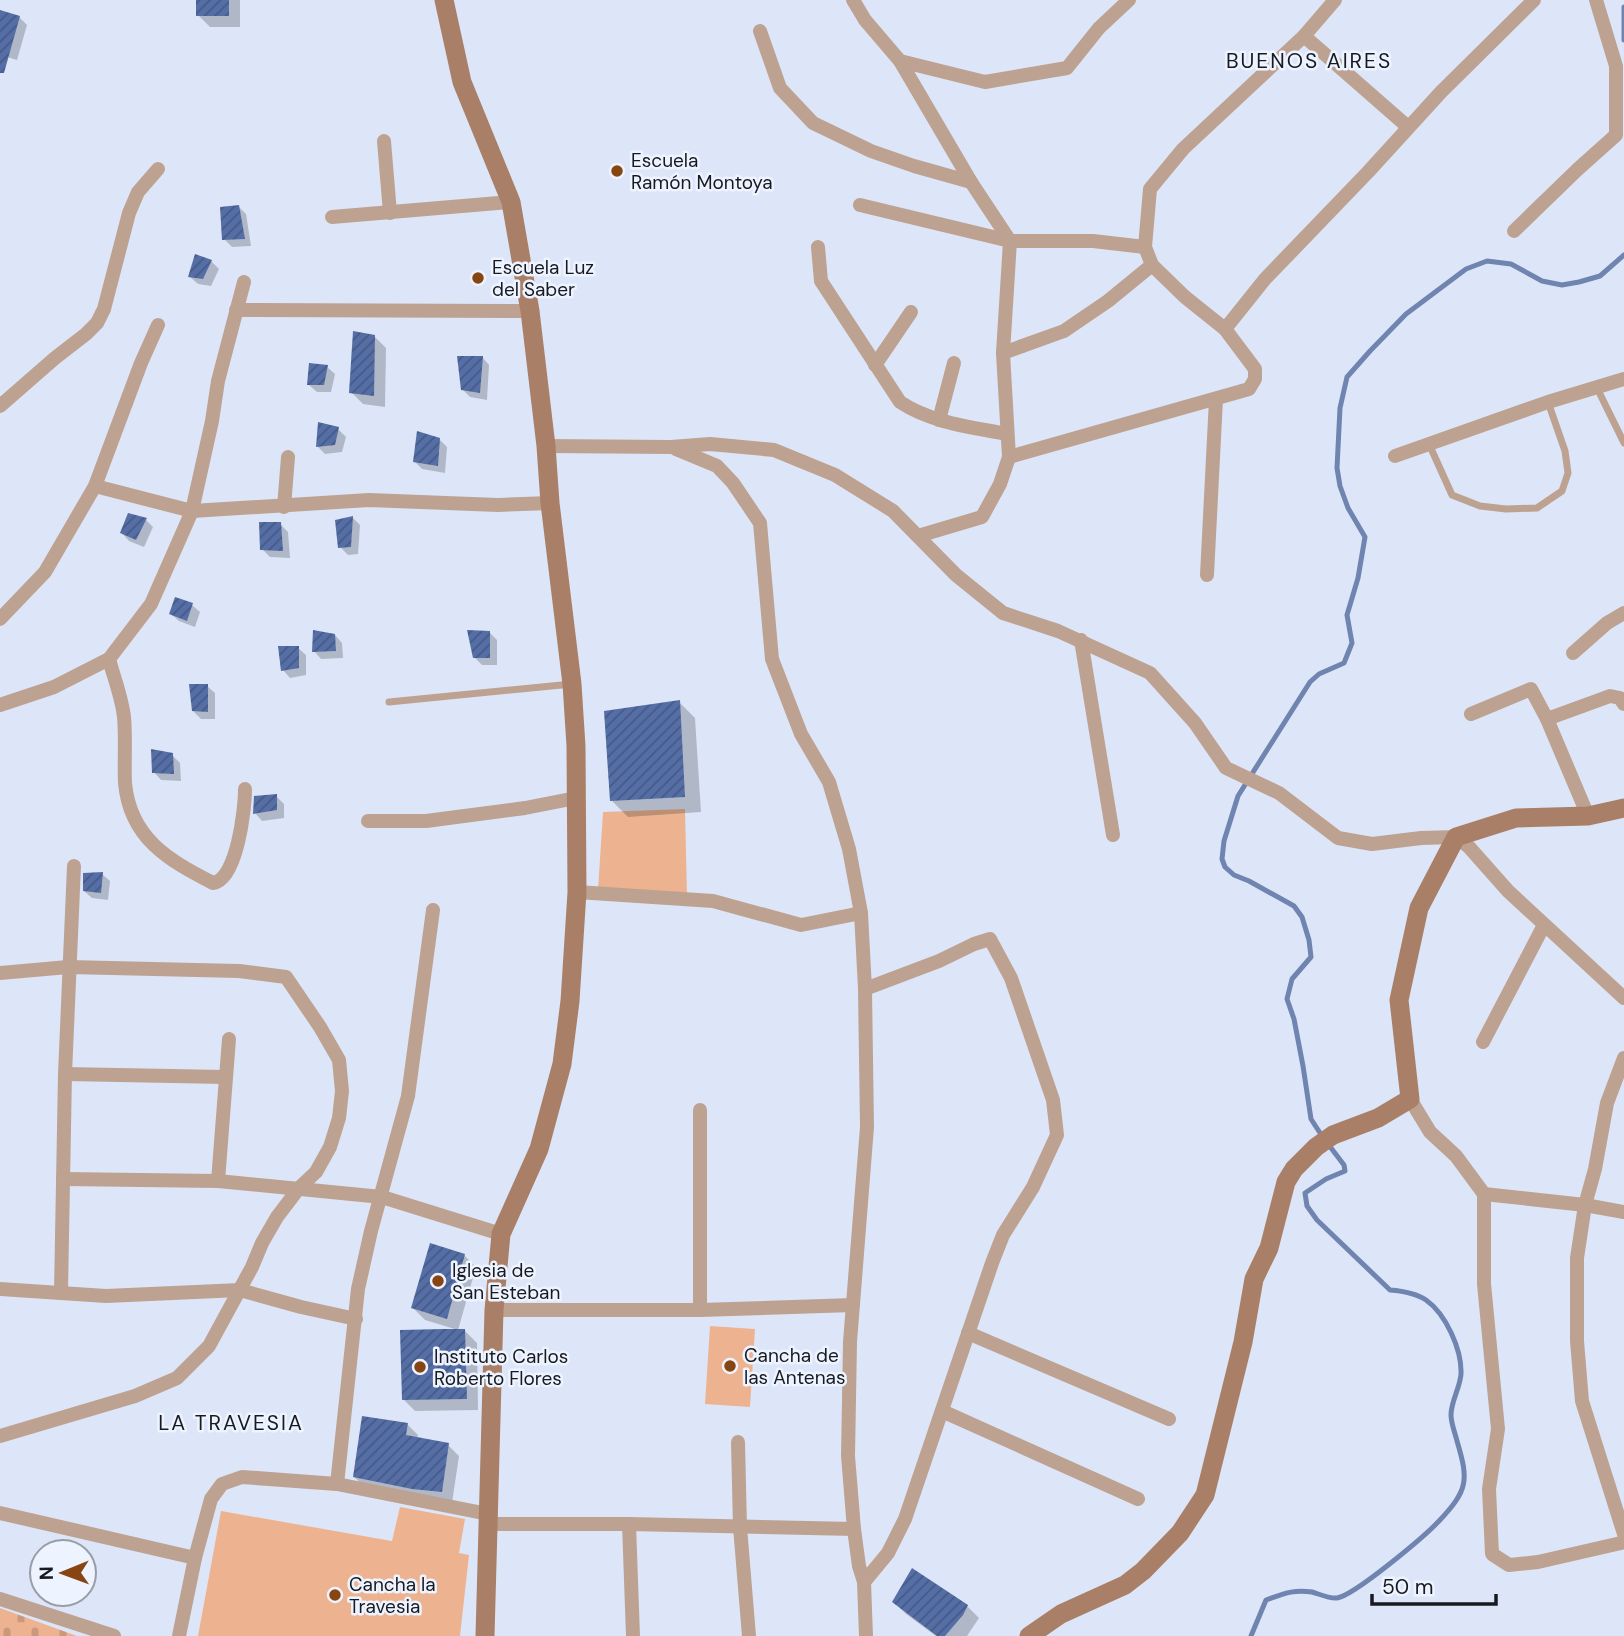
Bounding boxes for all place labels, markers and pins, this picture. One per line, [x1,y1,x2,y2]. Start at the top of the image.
place label: Escuela Ramón Montoya [631,148,773,195]
marker: Escuela Ramón Montoya [609,163,625,179]
place label: Escuela Luz del Saber [492,255,594,302]
marker: Escuela Luz del Saber [470,270,486,286]
place label: Iglesia de San Esteban [452,1258,560,1305]
marker: Iglesia de San Esteban [430,1273,446,1289]
place label: Cancha de las Antenas [744,1343,845,1390]
place label: Instituto Carlos Roberto Flores [434,1344,568,1391]
marker: Cancha de las Antenas [722,1358,738,1374]
marker: Instituto Carlos Roberto Flores [412,1359,428,1375]
place label: Cancha la Travesia [349,1572,436,1619]
marker: Cancha la Travesia [327,1587,343,1603]

